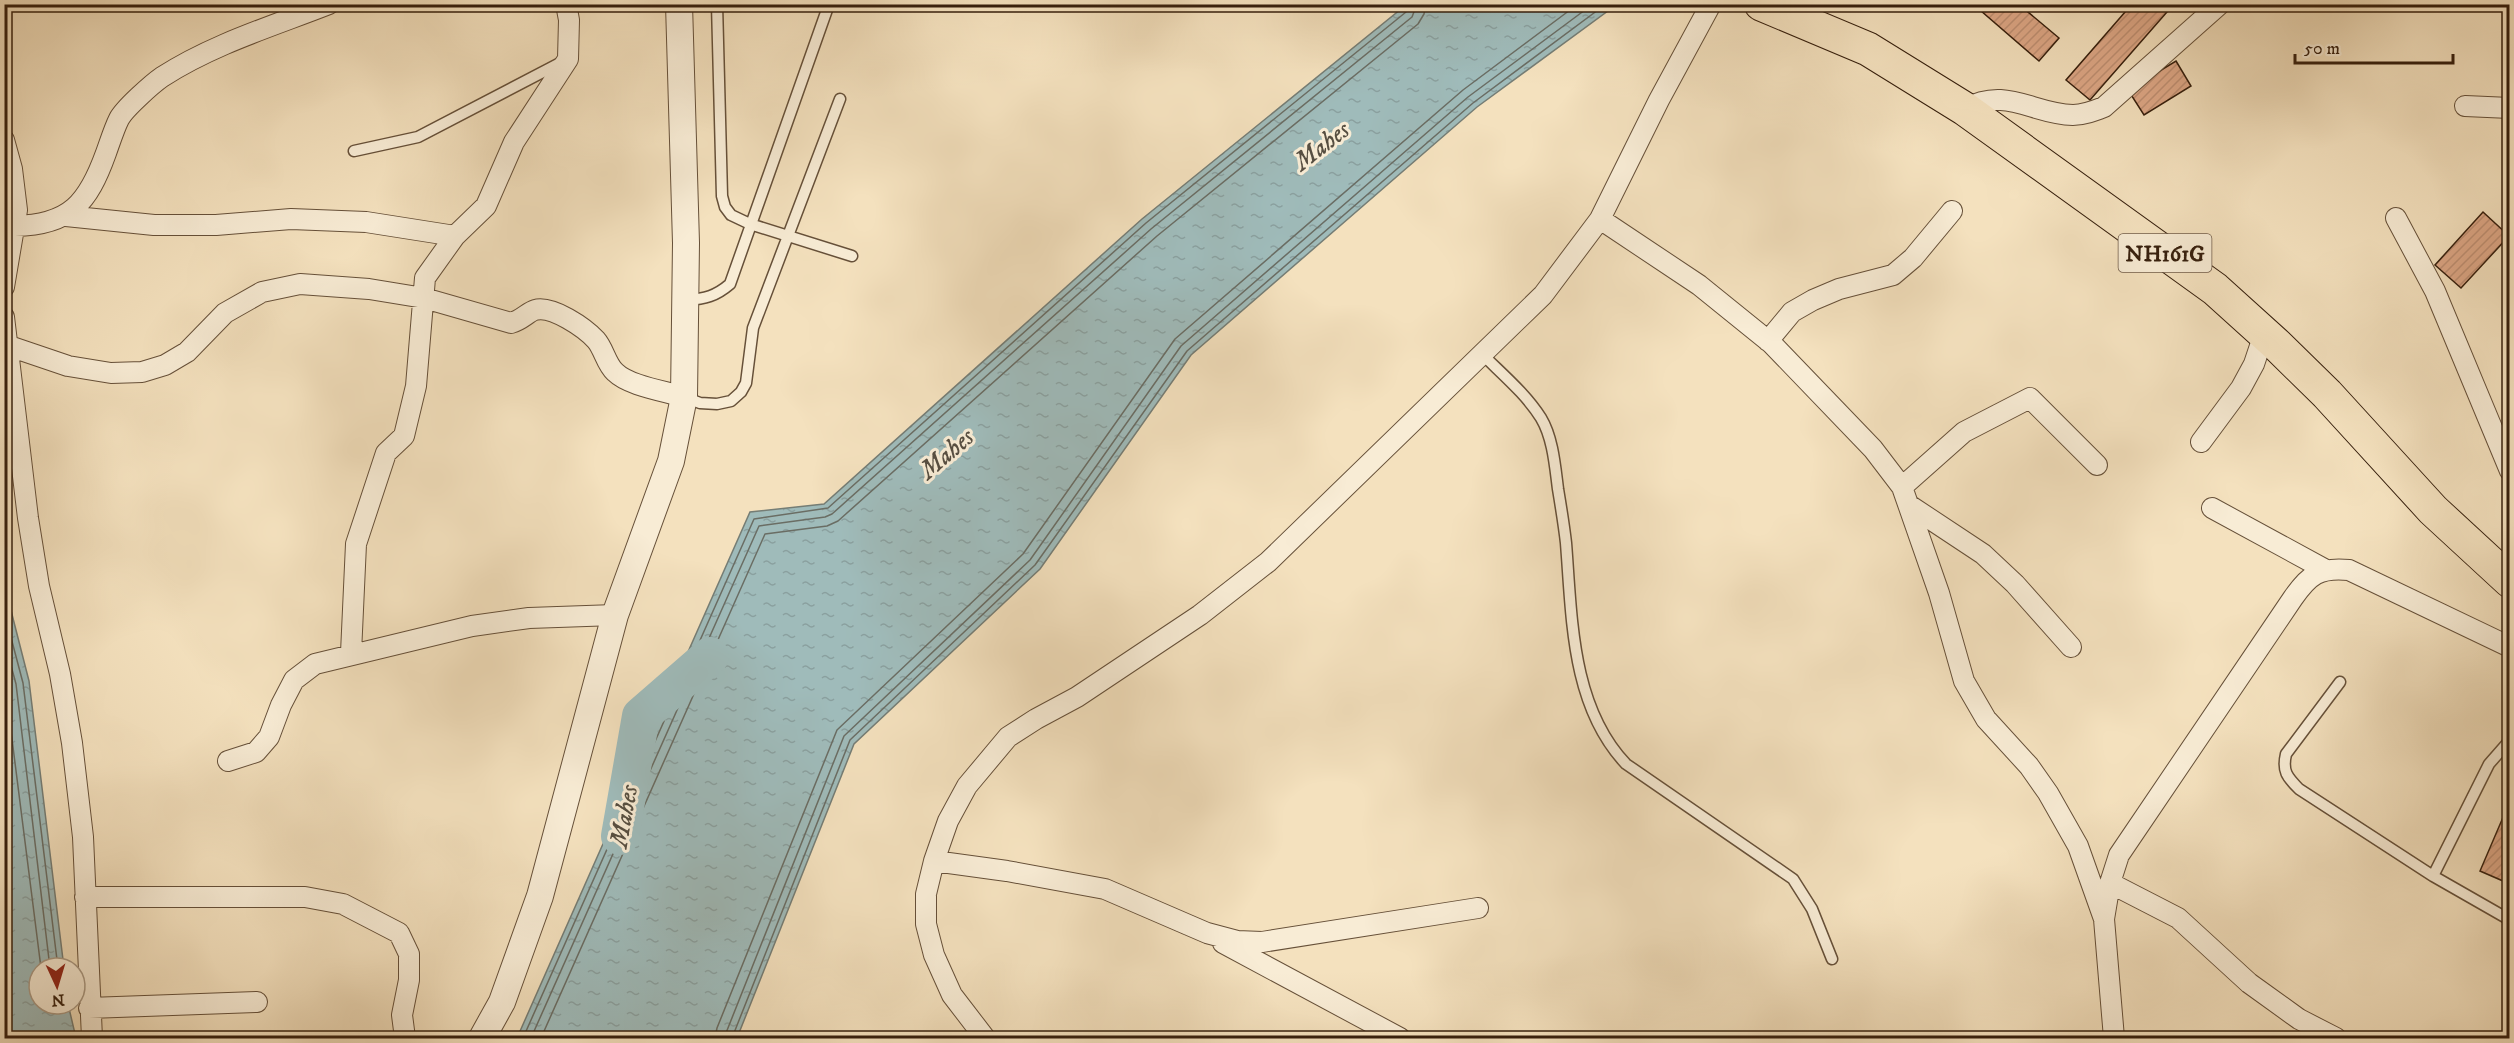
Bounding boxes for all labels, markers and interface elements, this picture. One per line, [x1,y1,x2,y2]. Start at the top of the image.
scale bar [2295,27,2452,65]
text: 50 m [2304,38,2340,60]
water label: Mahes [1285,113,1358,180]
road number: NH161G [2118,234,2212,272]
water label: Mahes [911,420,982,488]
water label: Mahes [602,781,646,852]
north arrow [27,956,87,1016]
text: N [51,990,65,1010]

